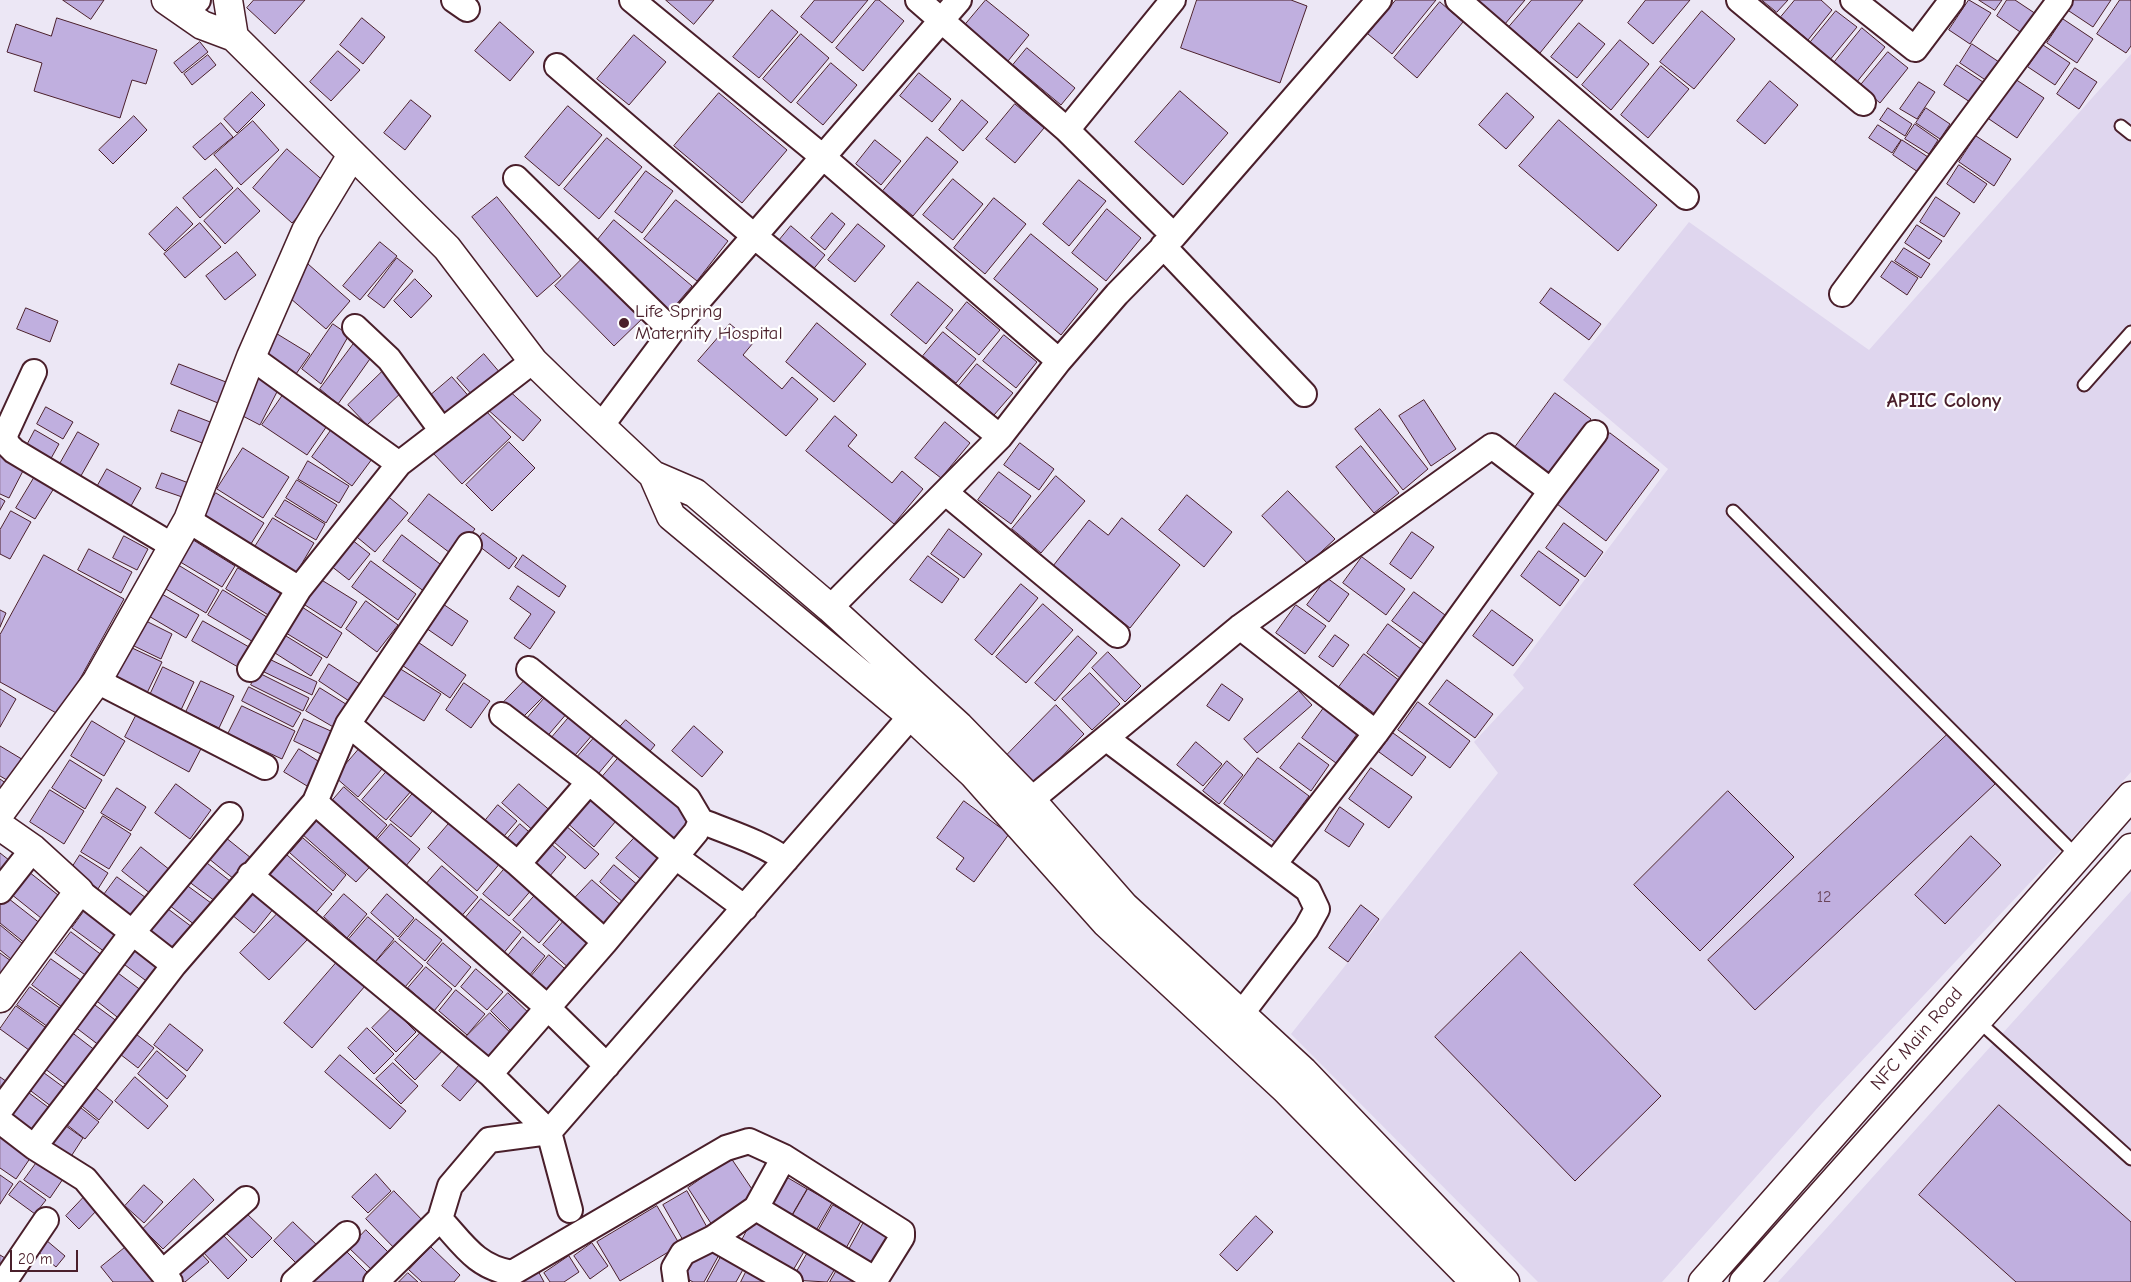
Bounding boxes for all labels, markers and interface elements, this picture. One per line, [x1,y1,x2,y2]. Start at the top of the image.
place label: Life Spring Maternity Hospital [635,301,783,345]
marker: Life Spring Maternity Hospital [617,316,631,330]
district label: APIIC Colony [1887,389,2001,413]
house number: 12 [1817,887,1831,907]
street label: NFC Main Road [1866,983,1968,1095]
scale bar [12,1240,80,1272]
text: 20 m [18,1250,52,1268]

